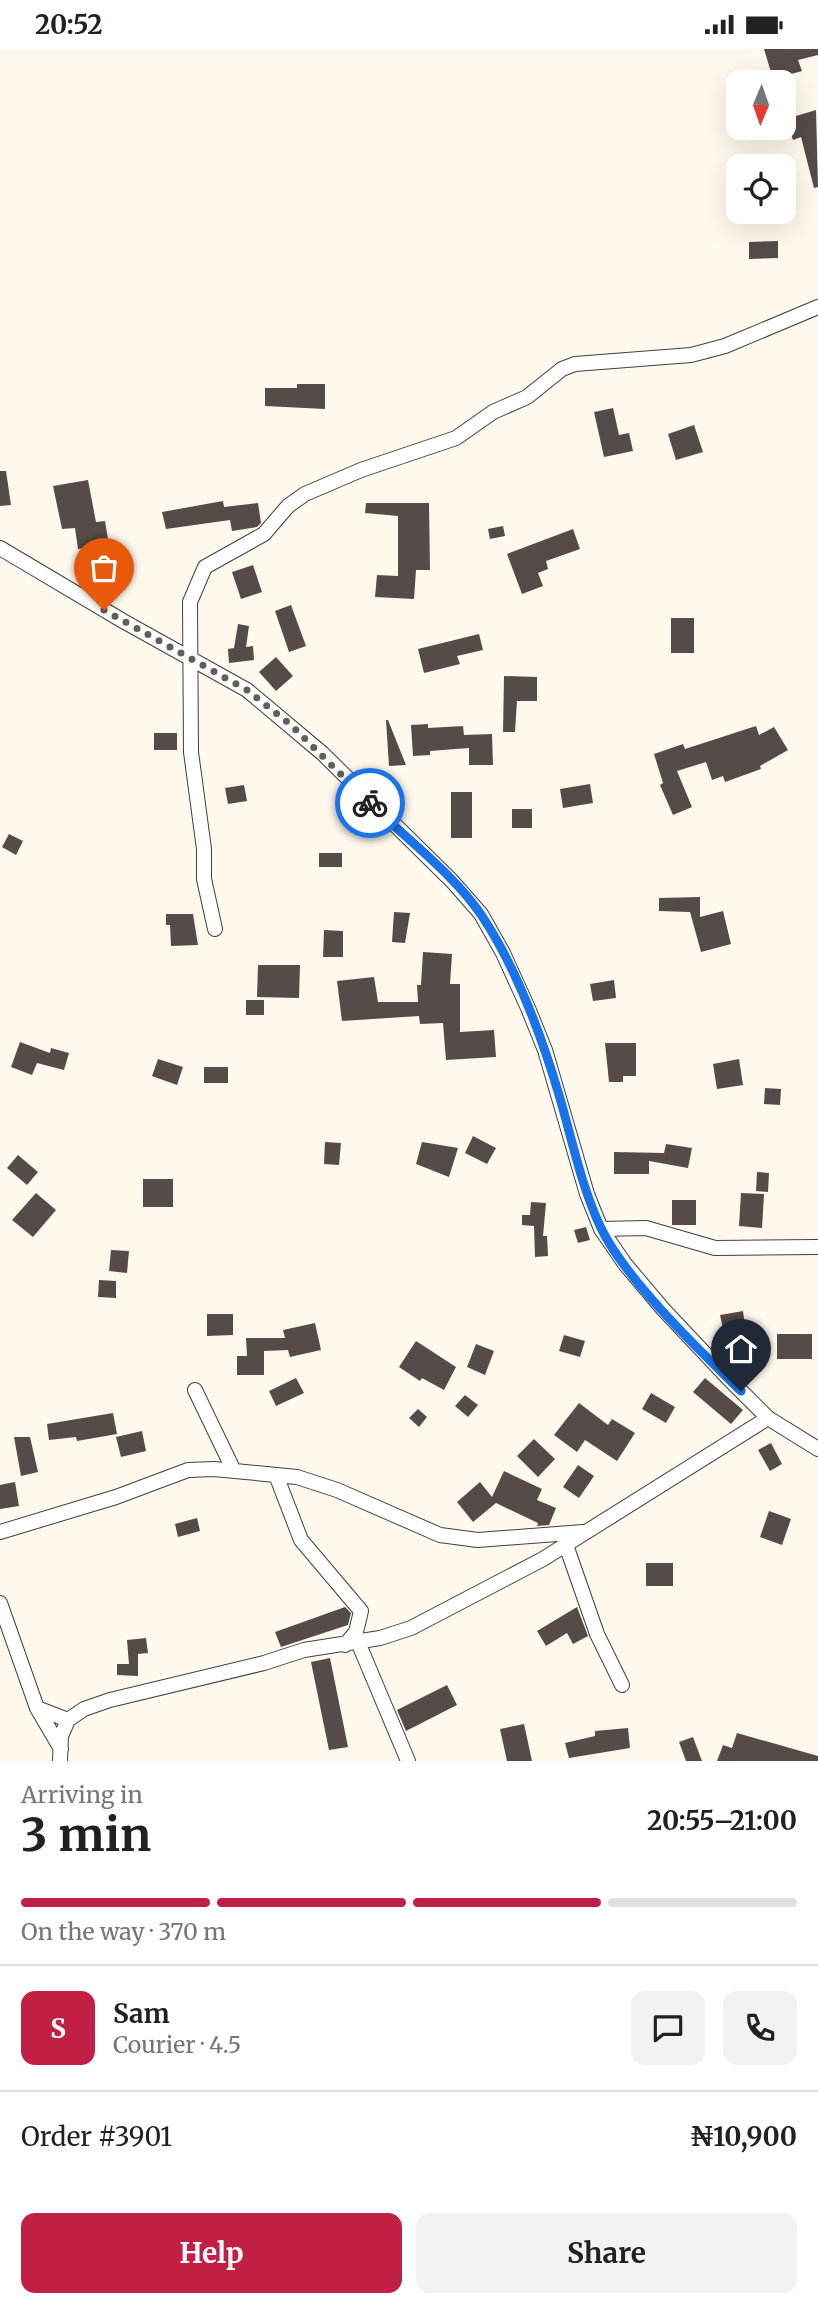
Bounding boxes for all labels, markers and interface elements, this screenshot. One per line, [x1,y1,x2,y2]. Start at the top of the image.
text: 20:52 [35,8,103,41]
north arrow [726,70,796,140]
map controls [726,70,796,224]
button: locate [726,154,796,224]
pin [74,538,134,610]
icon: bag [85,549,123,587]
courier [335,768,405,838]
icon: bike [351,784,389,822]
pin [711,1319,771,1391]
icon: home [722,1330,760,1368]
text: Arriving in [21,1780,143,1809]
text: 20:55–21:00 [647,1804,797,1837]
text: 3 min [21,1806,151,1864]
text: On the way · 370 m [21,1917,226,1946]
button: chat [631,1991,705,2065]
button: phone [723,1991,797,2065]
text: Sam [113,1997,170,2030]
text: S [50,2012,66,2045]
text: Courier · 4.5 [113,2030,241,2059]
text: Order #3901 [21,2120,172,2153]
text: ₦10,900 [690,2120,797,2153]
button: Help [21,2213,402,2293]
button: Share [416,2213,797,2293]

